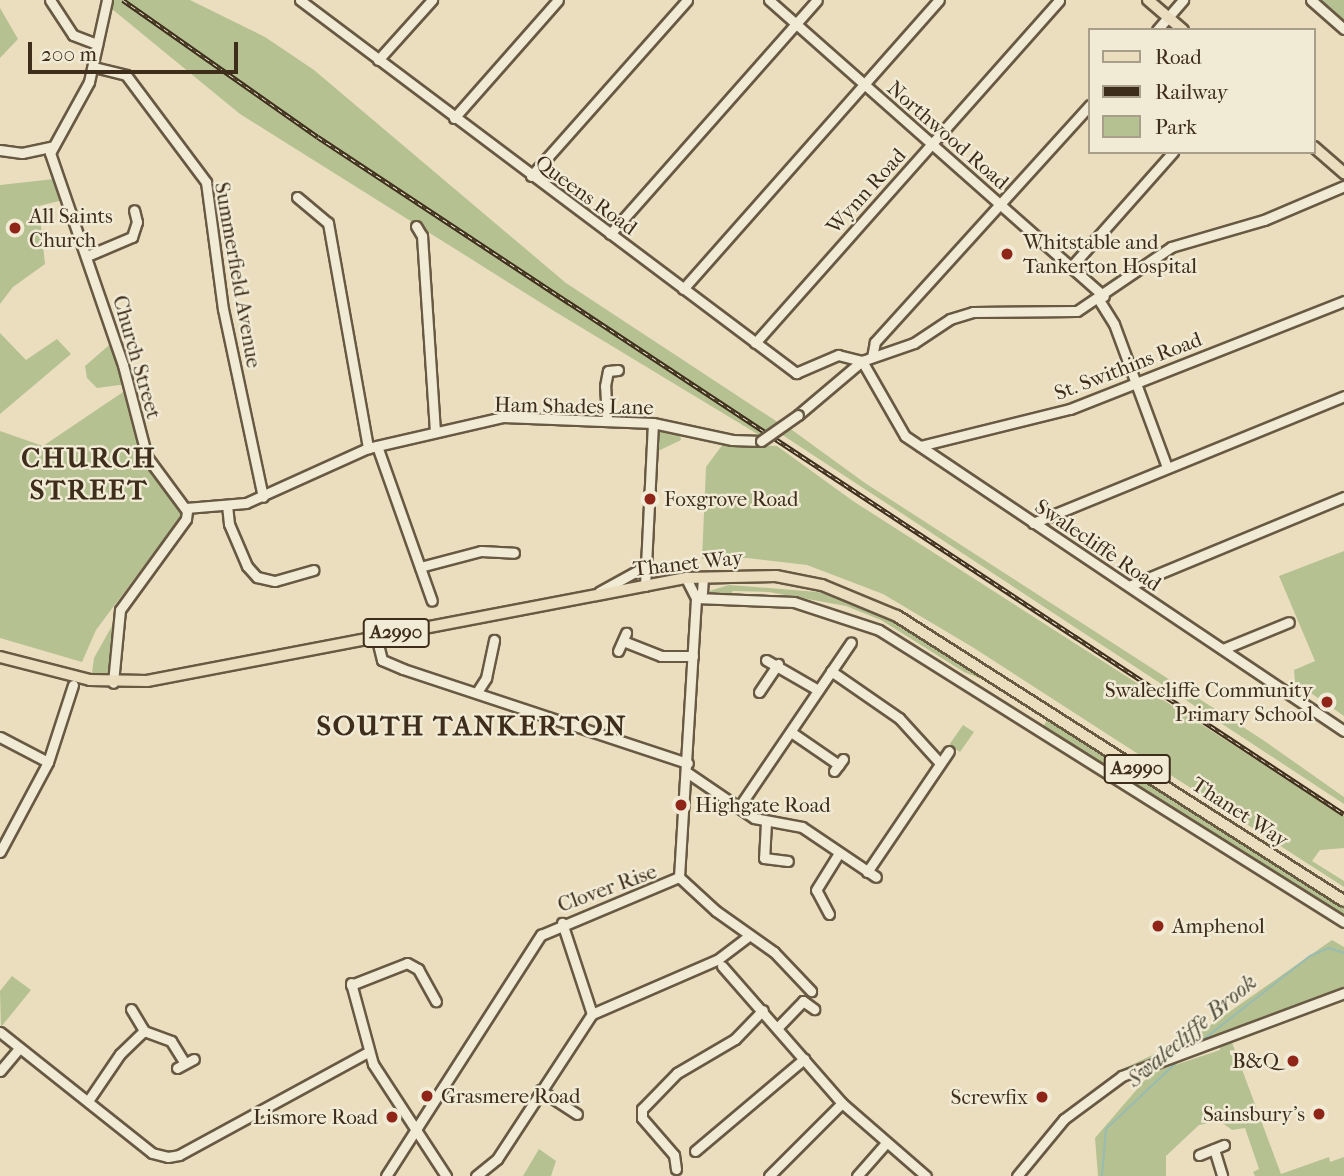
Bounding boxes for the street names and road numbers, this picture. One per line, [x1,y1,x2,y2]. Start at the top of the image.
street label: Northwood Road [882,75,1014,195]
street label: Wynn Road [821,143,911,239]
street label: Queens Road [530,150,642,240]
street label: Summerfield Avenue [209,180,267,370]
street label: Church Street [107,292,167,422]
street label: St. Swithins Road [1051,326,1205,406]
street label: Ham Shades Lane [494,392,654,420]
street label: Swalecliffe Road [1030,494,1166,596]
street label: Thanet Way [632,545,744,581]
road number: A2990 [361,618,431,648]
road number: A2990 [1102,754,1172,784]
street label: Thanet Way [1187,771,1293,853]
street label: Clover Rise [554,858,660,918]

